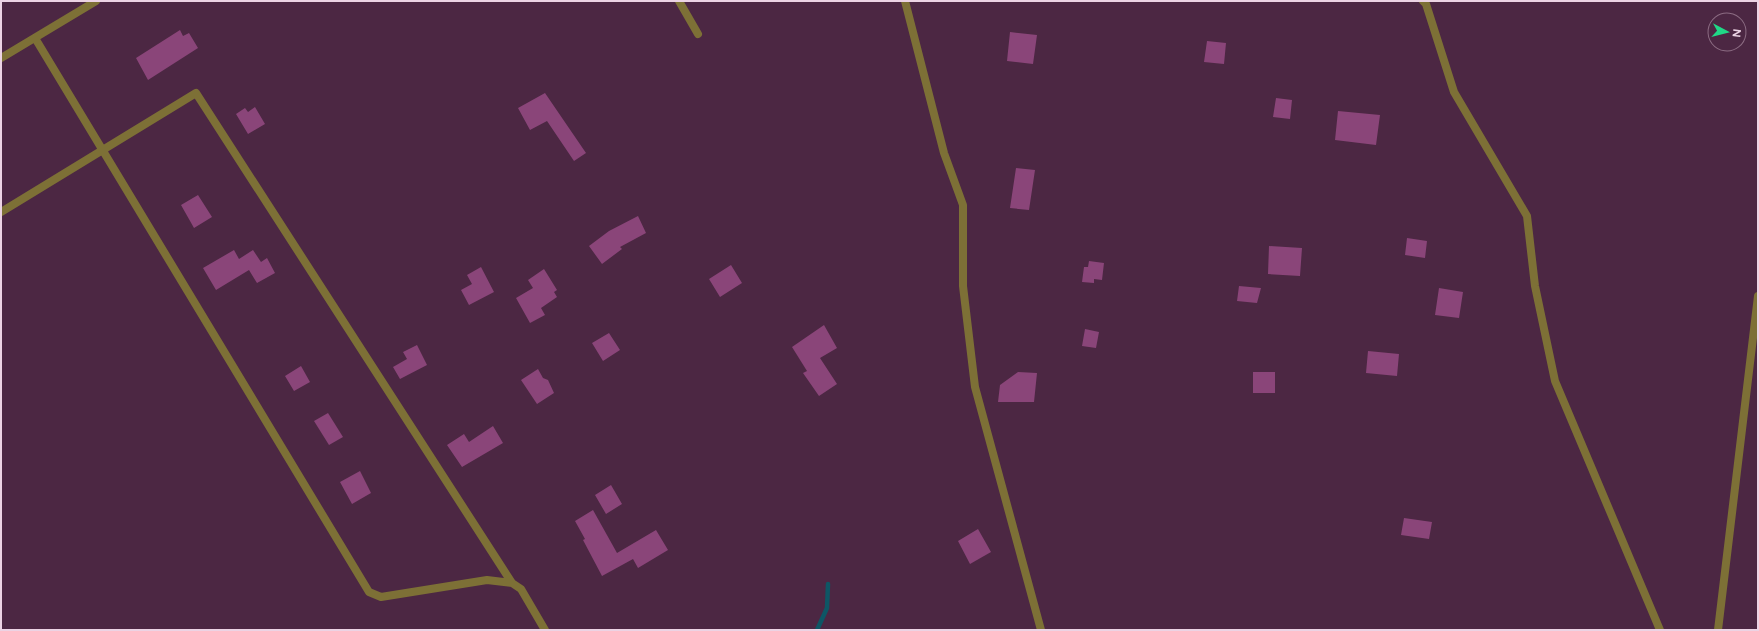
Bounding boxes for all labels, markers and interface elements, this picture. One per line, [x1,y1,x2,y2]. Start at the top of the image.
north arrow [1707,12,1747,52]
text: N [1729,28,1743,38]

